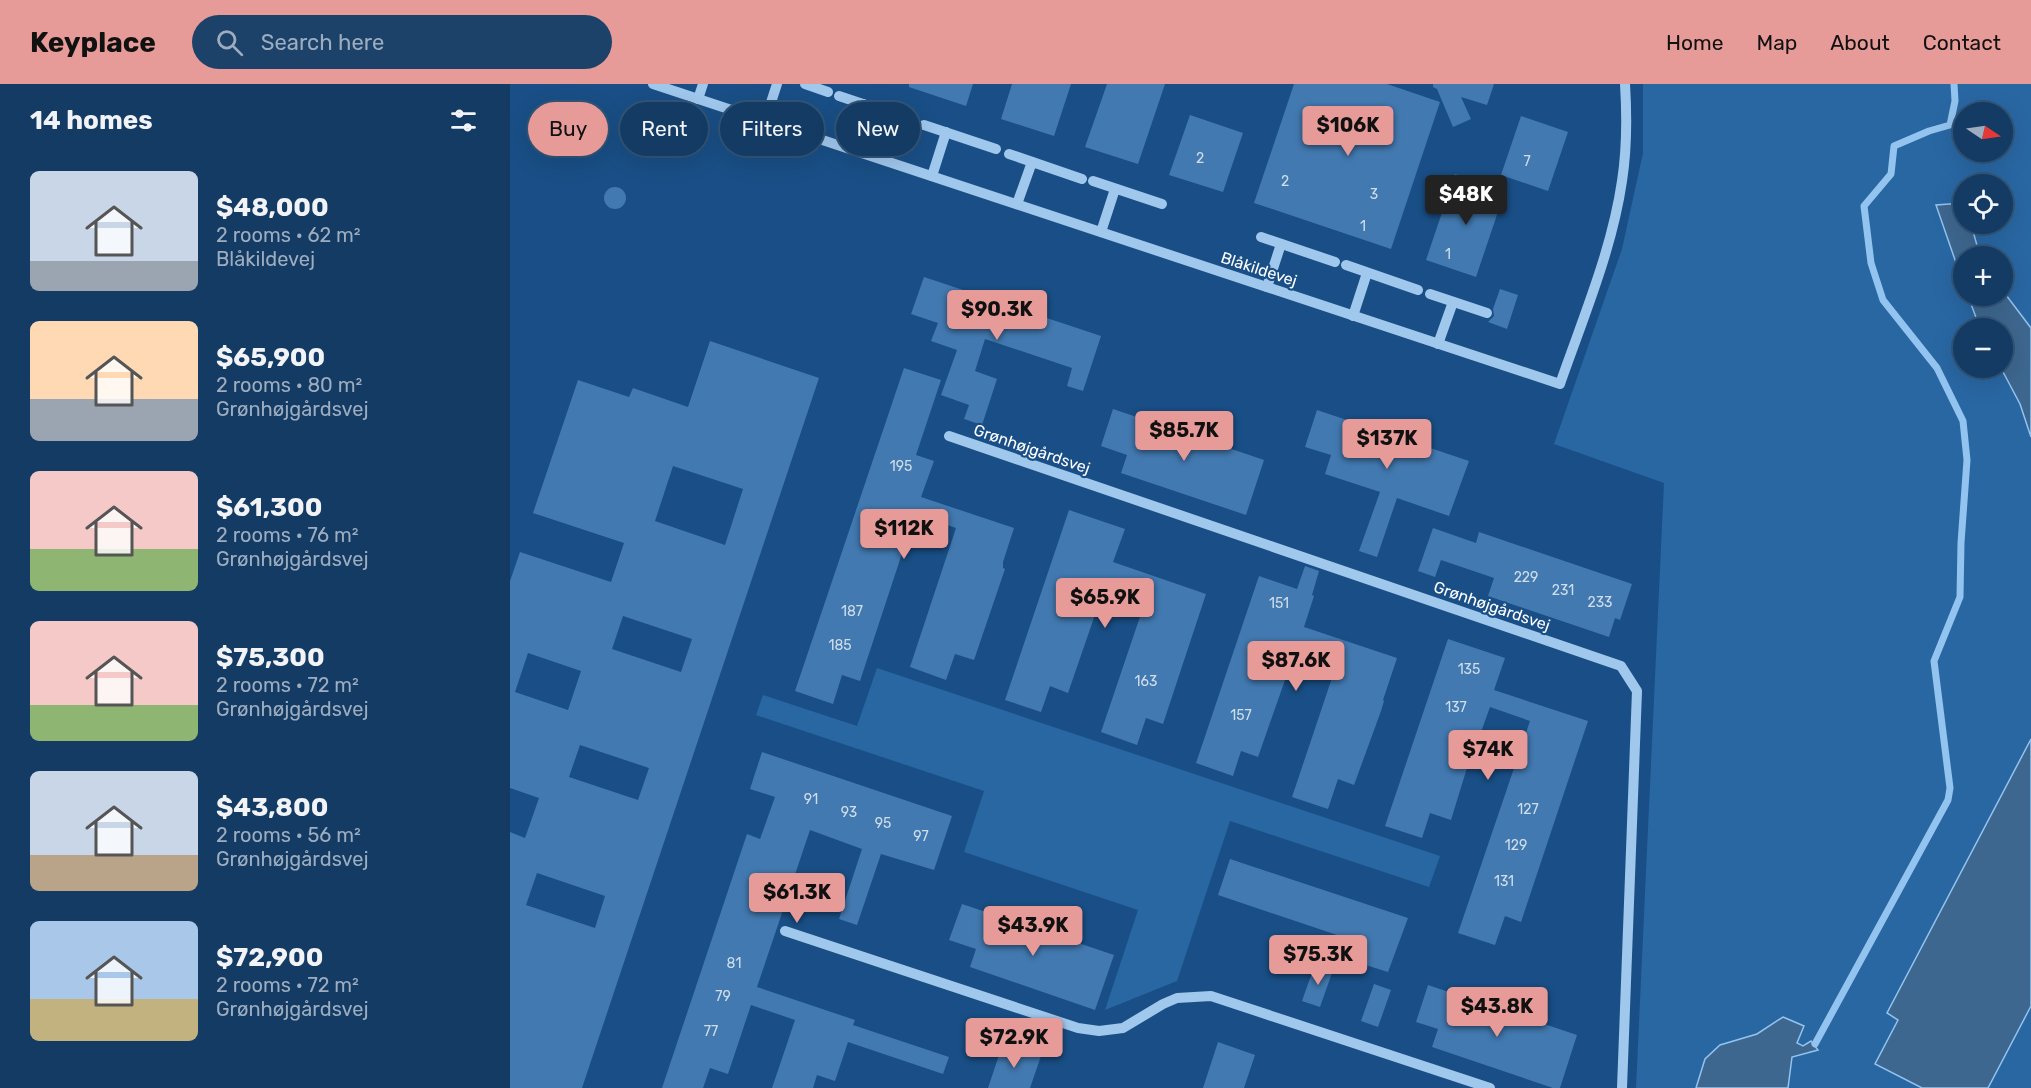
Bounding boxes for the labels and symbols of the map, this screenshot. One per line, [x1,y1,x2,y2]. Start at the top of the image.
north arrow [1953,102,2013,162]
pin: $106K [1306,106,1390,157]
house number: 2 [1196,150,1204,167]
house number: 7 [1523,153,1531,170]
house number: 2 [1281,173,1289,190]
pin: $48K [1430,175,1502,226]
house number: 3 [1370,186,1378,203]
house number: 1 [1360,218,1366,235]
house number: 1 [1445,246,1451,263]
street label: Blåkildevej [1218,248,1300,290]
pin: $90.3K [948,290,1046,341]
pin: $85.7K [1135,411,1233,462]
pin: $137K [1345,419,1429,470]
street label: Grønhøjgårdsvej [971,420,1093,478]
house number: 195 [890,458,912,475]
pin: $112K [862,509,946,560]
house number: 229 [1514,569,1538,586]
street label: Grønhøjgårdsvej [1431,577,1553,635]
pin: $65.9K [1056,578,1154,629]
house number: 231 [1552,582,1574,599]
house number: 233 [1587,594,1613,611]
house number: 151 [1269,595,1289,612]
house number: 187 [841,603,863,620]
house number: 185 [828,637,852,654]
pin: $87.6K [1247,641,1345,692]
house number: 135 [1458,661,1480,678]
house number: 163 [1135,673,1157,690]
house number: 137 [1445,699,1467,716]
house number: 157 [1230,707,1252,724]
pin: $74K [1452,730,1524,781]
house number: 91 [804,791,818,808]
house number: 127 [1517,801,1539,818]
house number: 93 [841,804,857,821]
house number: 95 [875,815,891,832]
house number: 97 [913,828,929,845]
house number: 129 [1505,837,1527,854]
pin: $61.3K [748,873,846,924]
house number: 131 [1494,873,1514,890]
pin: $43.9K [984,906,1082,957]
pin: $75.3K [1269,935,1367,986]
house number: 81 [727,955,741,972]
pin: $43.8K [1448,987,1546,1038]
house number: 79 [715,988,731,1005]
pin: $72.9K [965,1018,1063,1069]
house number: 77 [704,1023,718,1040]

